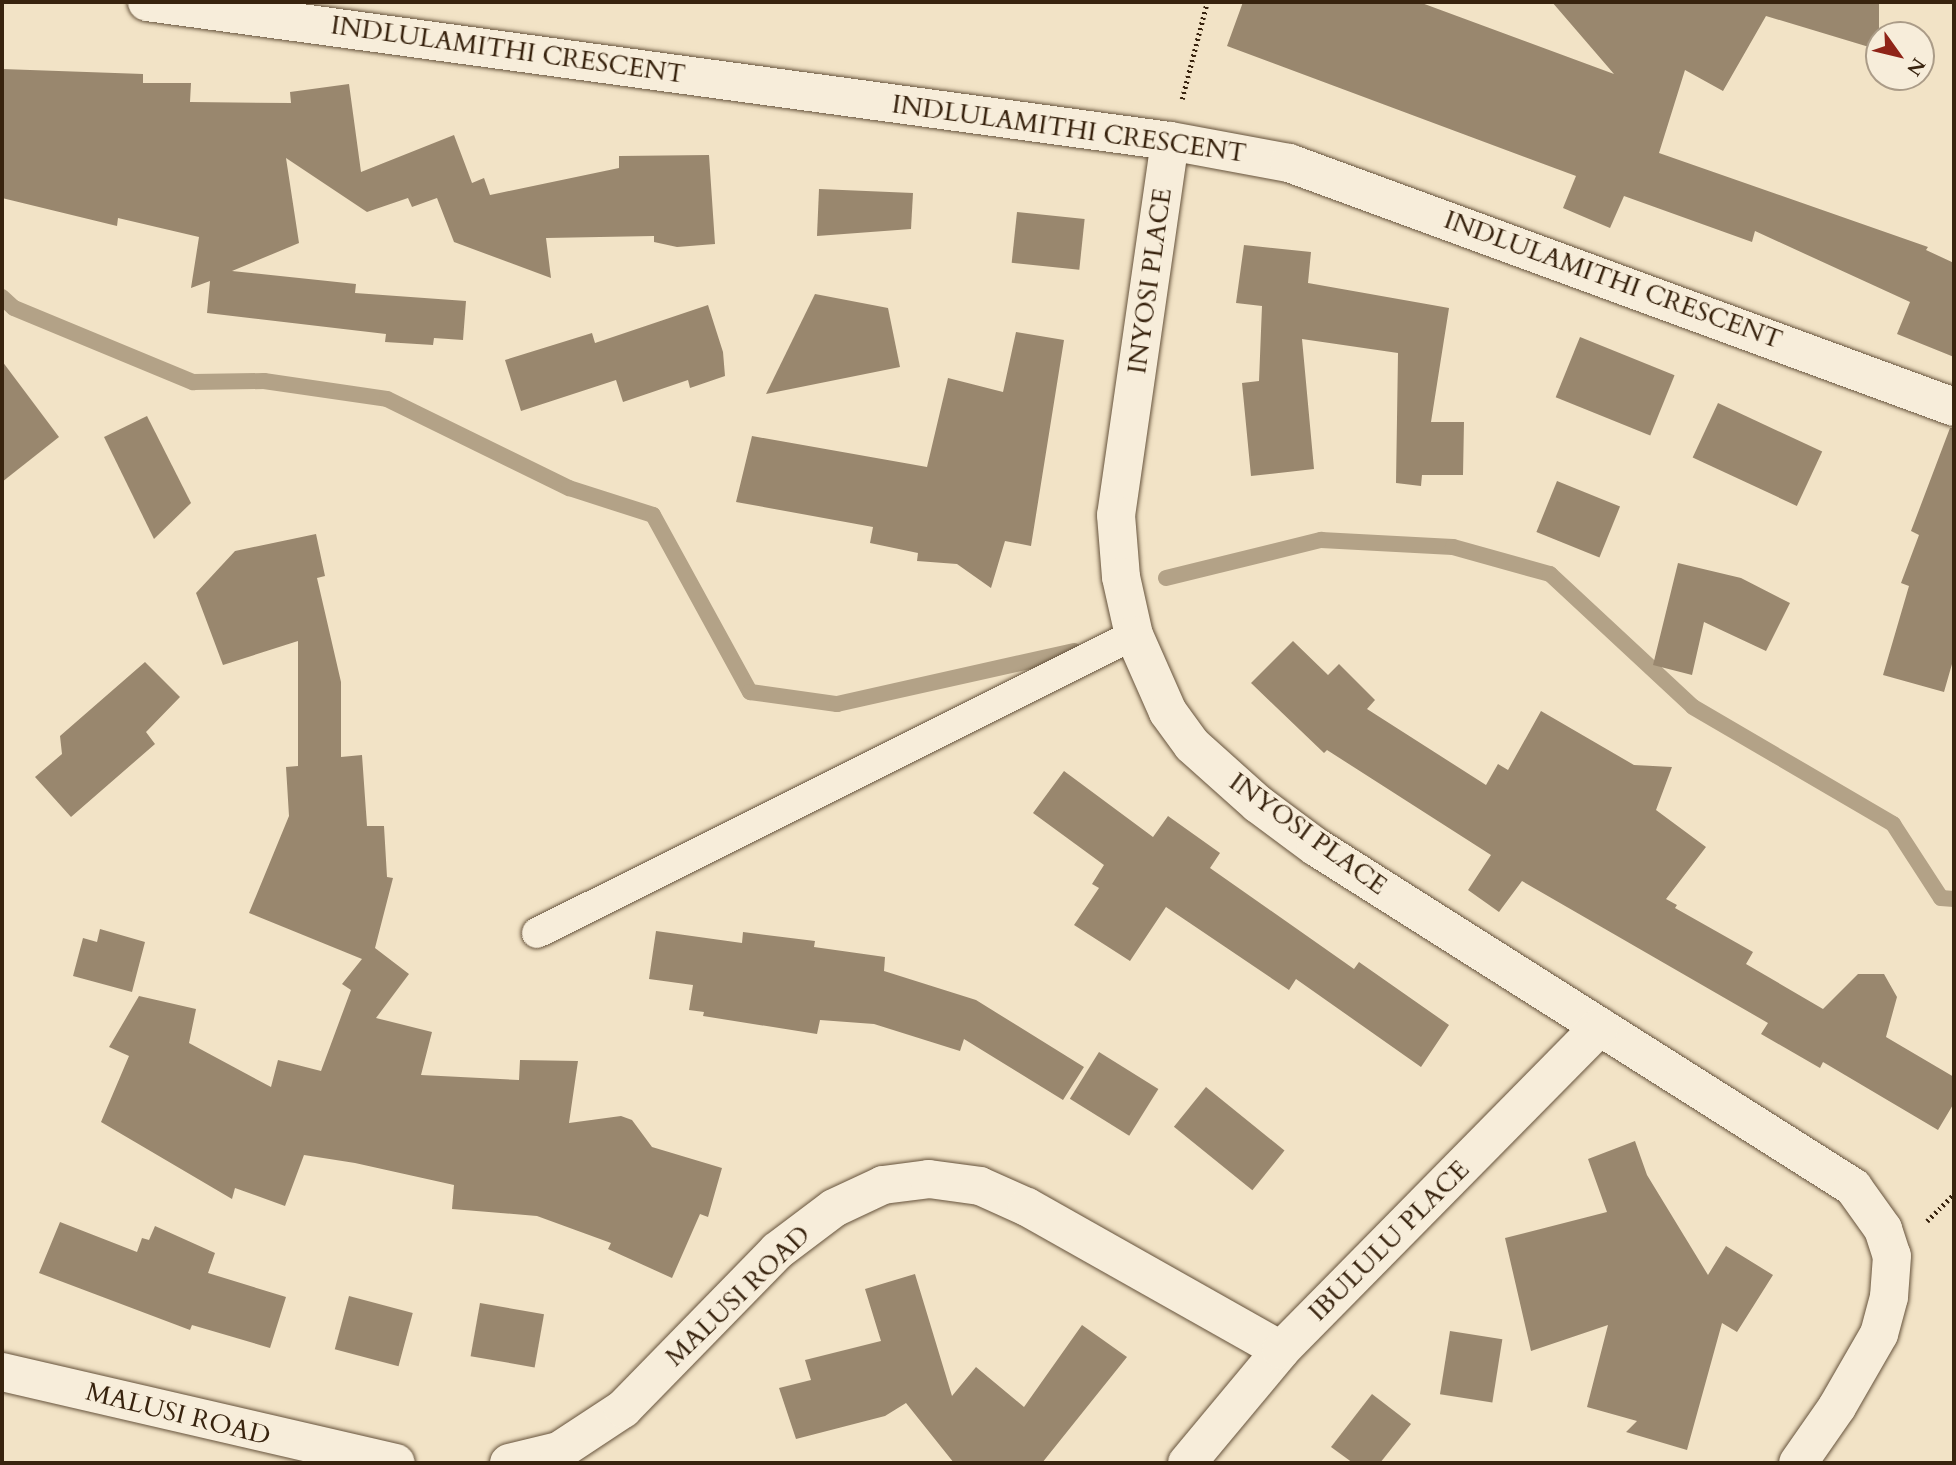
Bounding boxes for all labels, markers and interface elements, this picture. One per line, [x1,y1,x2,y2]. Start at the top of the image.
street label: INDLULAMITHI CRESCENT [329,10,687,90]
north arrow [1865,21,1935,91]
text: N [1900,53,1931,81]
street label: INDLULAMITHI CRESCENT [890,89,1248,169]
street label: INYOSI PLACE [1122,186,1178,376]
street label: INDLULAMITHI CRESCENT [1440,204,1786,356]
street label: INYOSI PLACE [1223,766,1393,902]
street label: IBULULU PLACE [1302,1154,1476,1328]
street label: MALUSI ROAD [659,1219,817,1373]
street label: MALUSI ROAD [83,1376,273,1452]

